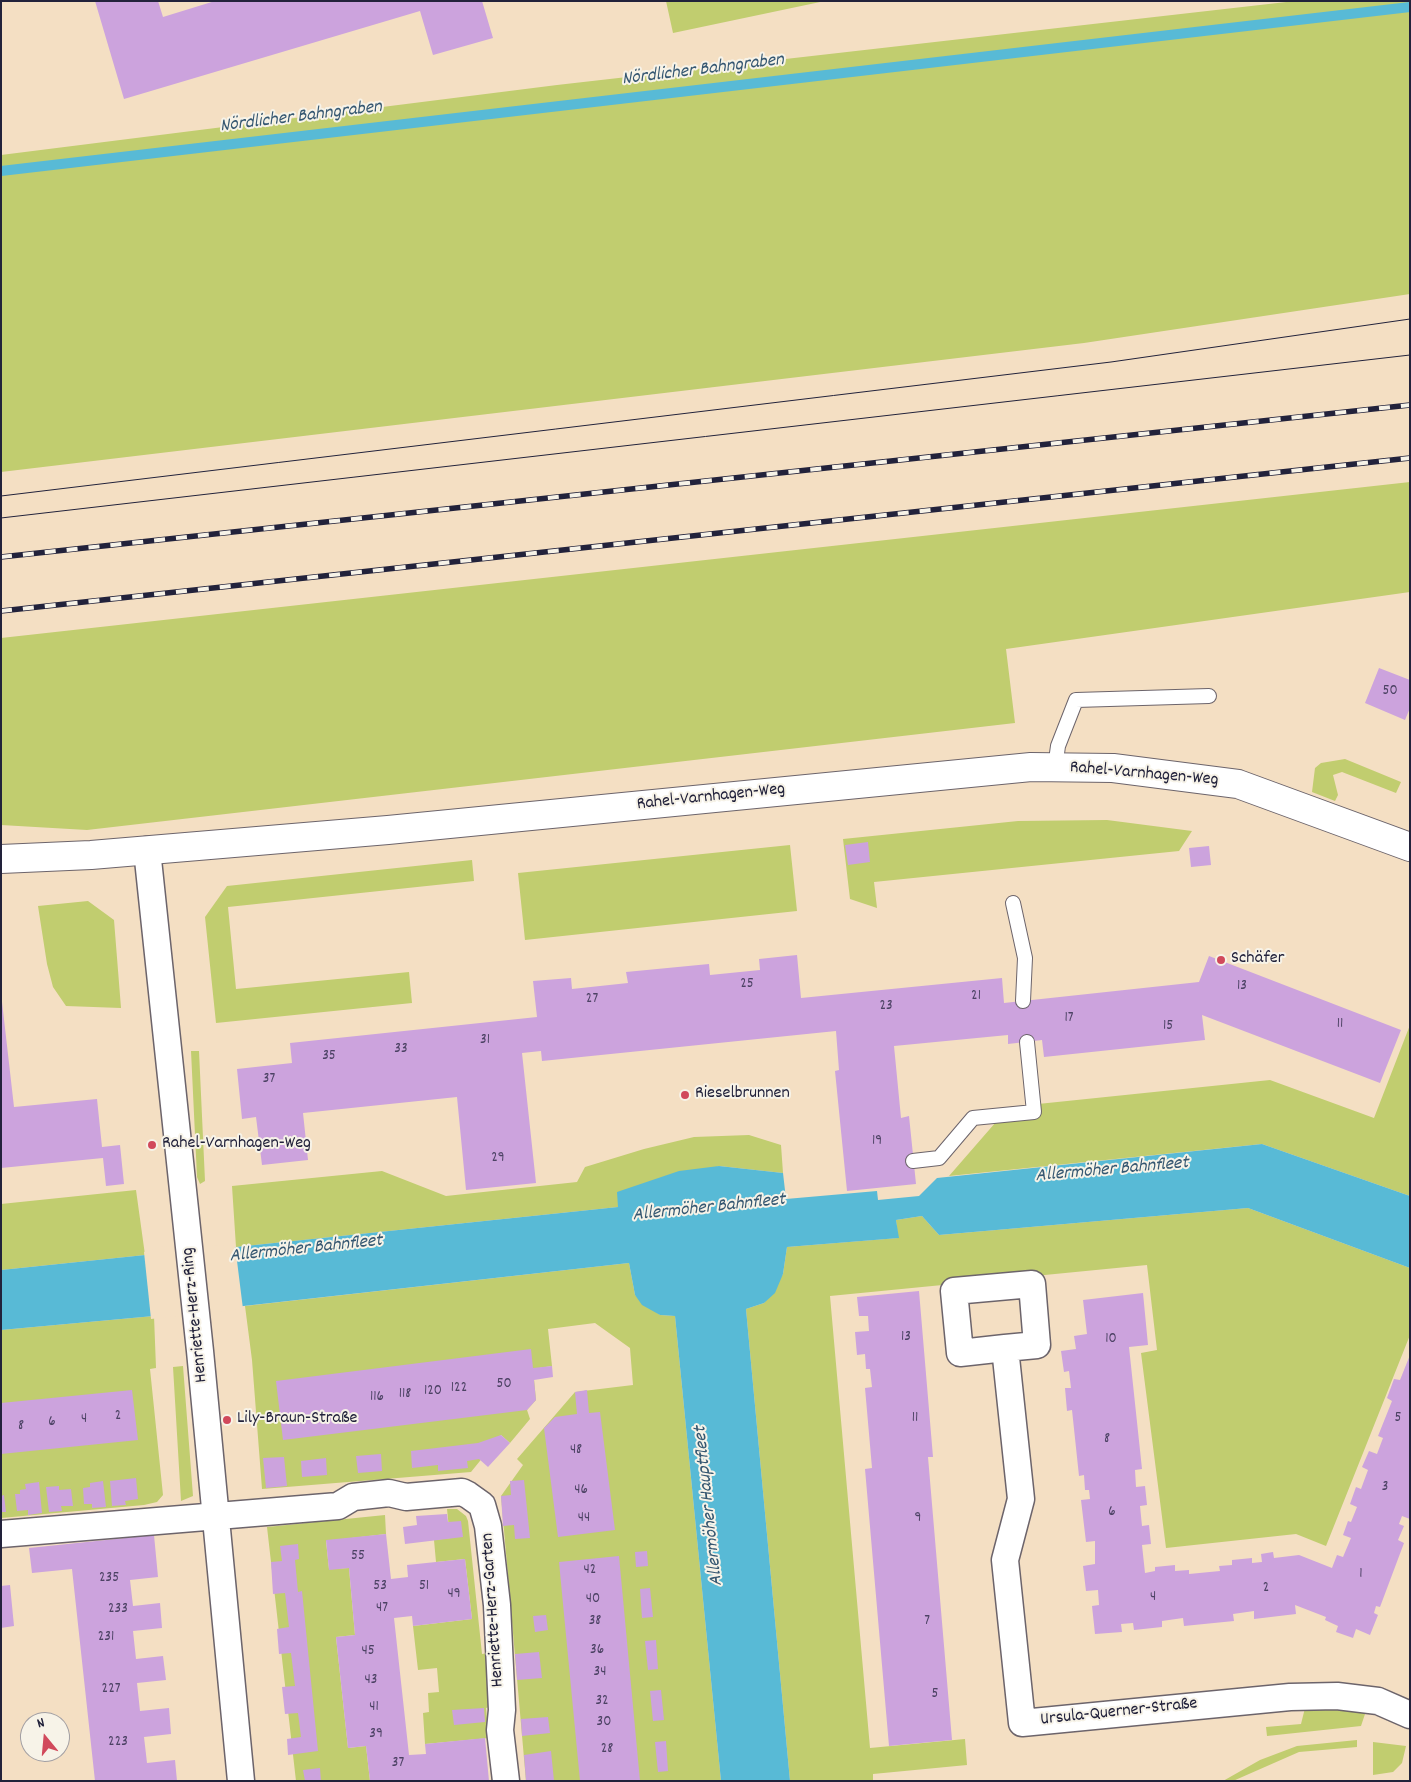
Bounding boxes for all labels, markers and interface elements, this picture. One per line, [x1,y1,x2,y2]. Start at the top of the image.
water label: Nördlicher Bahngraben [621,50,785,92]
water label: Nördlicher Bahngraben [219,97,383,139]
house number: 50 [1382,683,1398,701]
street label: Rahel-Varnhagen-Weg [1069,758,1219,792]
street label: Rahel-Varnhagen-Weg [636,779,786,817]
place label: Schäfer [1231,949,1284,971]
marker: Schäfer [1215,954,1227,966]
house number: 25 [740,976,754,994]
house number: 13 [1237,978,1247,996]
house number: 21 [971,988,981,1006]
house number: 27 [586,991,598,1009]
house number: 23 [879,998,893,1016]
house number: 17 [1064,1010,1074,1028]
house number: 11 [1337,1016,1343,1034]
house number: 15 [1163,1018,1173,1036]
house number: 31 [480,1032,490,1050]
house number: 33 [394,1041,408,1059]
house number: 35 [322,1048,336,1066]
house number: 37 [263,1071,275,1089]
place label: Rieselbrunnen [695,1084,790,1106]
marker: Rieselbrunnen [679,1089,691,1101]
house number: 19 [872,1133,882,1151]
place label: Rahel-Varnhagen-Weg [162,1134,311,1156]
marker: Rahel-Varnhagen-Weg [146,1139,158,1151]
house number: 29 [491,1150,505,1168]
water label: Allermöher Bahnfleet [1035,1153,1189,1189]
water label: Allermöher Bahnfleet [632,1190,786,1228]
water label: Allermöher Bahnfleet [229,1231,383,1269]
street label: Henriette-Herz-Ring [178,1246,214,1384]
house number: 13 [901,1329,911,1347]
house number: 10 [1105,1331,1117,1349]
house number: 50 [496,1376,512,1394]
house number: 122 [451,1380,467,1398]
house number: 120 [424,1383,442,1401]
house number: 118 [399,1386,411,1404]
house number: 116 [370,1389,384,1407]
house number: 2 [115,1408,121,1426]
place label: Lily-Braun-Straße [237,1409,357,1431]
house number: 11 [912,1410,918,1428]
house number: 5 [1395,1410,1401,1428]
house number: 4 [81,1411,87,1429]
house number: 6 [48,1414,56,1432]
marker: Lily-Braun-Straße [221,1414,233,1426]
house number: 8 [18,1418,24,1436]
water label: Allermöher Hauptfleet [690,1425,730,1587]
house number: 8 [1104,1431,1110,1449]
house number: 48 [570,1442,582,1460]
house number: 3 [1382,1479,1388,1497]
house number: 46 [574,1482,588,1500]
house number: 6 [1108,1504,1116,1522]
house number: 44 [578,1510,590,1528]
house number: 9 [915,1510,921,1528]
street label: Henriette-Herz-Garten [478,1532,510,1688]
house number: 55 [351,1548,365,1566]
house number: 42 [584,1562,596,1580]
house number: 1 [1359,1566,1363,1584]
house number: 235 [99,1570,119,1588]
house number: 53 [373,1578,387,1596]
house number: 51 [419,1578,429,1596]
house number: 2 [1263,1580,1269,1598]
house number: 49 [447,1586,461,1604]
house number: 4 [1150,1589,1156,1607]
house number: 40 [586,1591,600,1609]
house number: 47 [376,1600,388,1618]
house number: 233 [108,1601,128,1619]
house number: 38 [589,1613,601,1631]
house number: 7 [924,1613,930,1631]
house number: 231 [98,1629,114,1647]
house number: 36 [590,1642,604,1660]
house number: 45 [361,1643,375,1661]
house number: 34 [594,1664,606,1682]
house number: 43 [365,1672,377,1690]
house number: 227 [102,1681,120,1699]
house number: 5 [932,1686,938,1704]
house number: 32 [595,1693,609,1711]
street label: Ursula-Querner-Straße [1039,1694,1199,1732]
house number: 41 [369,1699,379,1717]
north arrow [20,1712,70,1762]
text: N [35,1713,47,1734]
house number: 30 [597,1714,611,1732]
house number: 39 [369,1726,383,1744]
house number: 223 [108,1734,128,1752]
house number: 28 [601,1741,613,1759]
house number: 37 [392,1755,404,1773]

